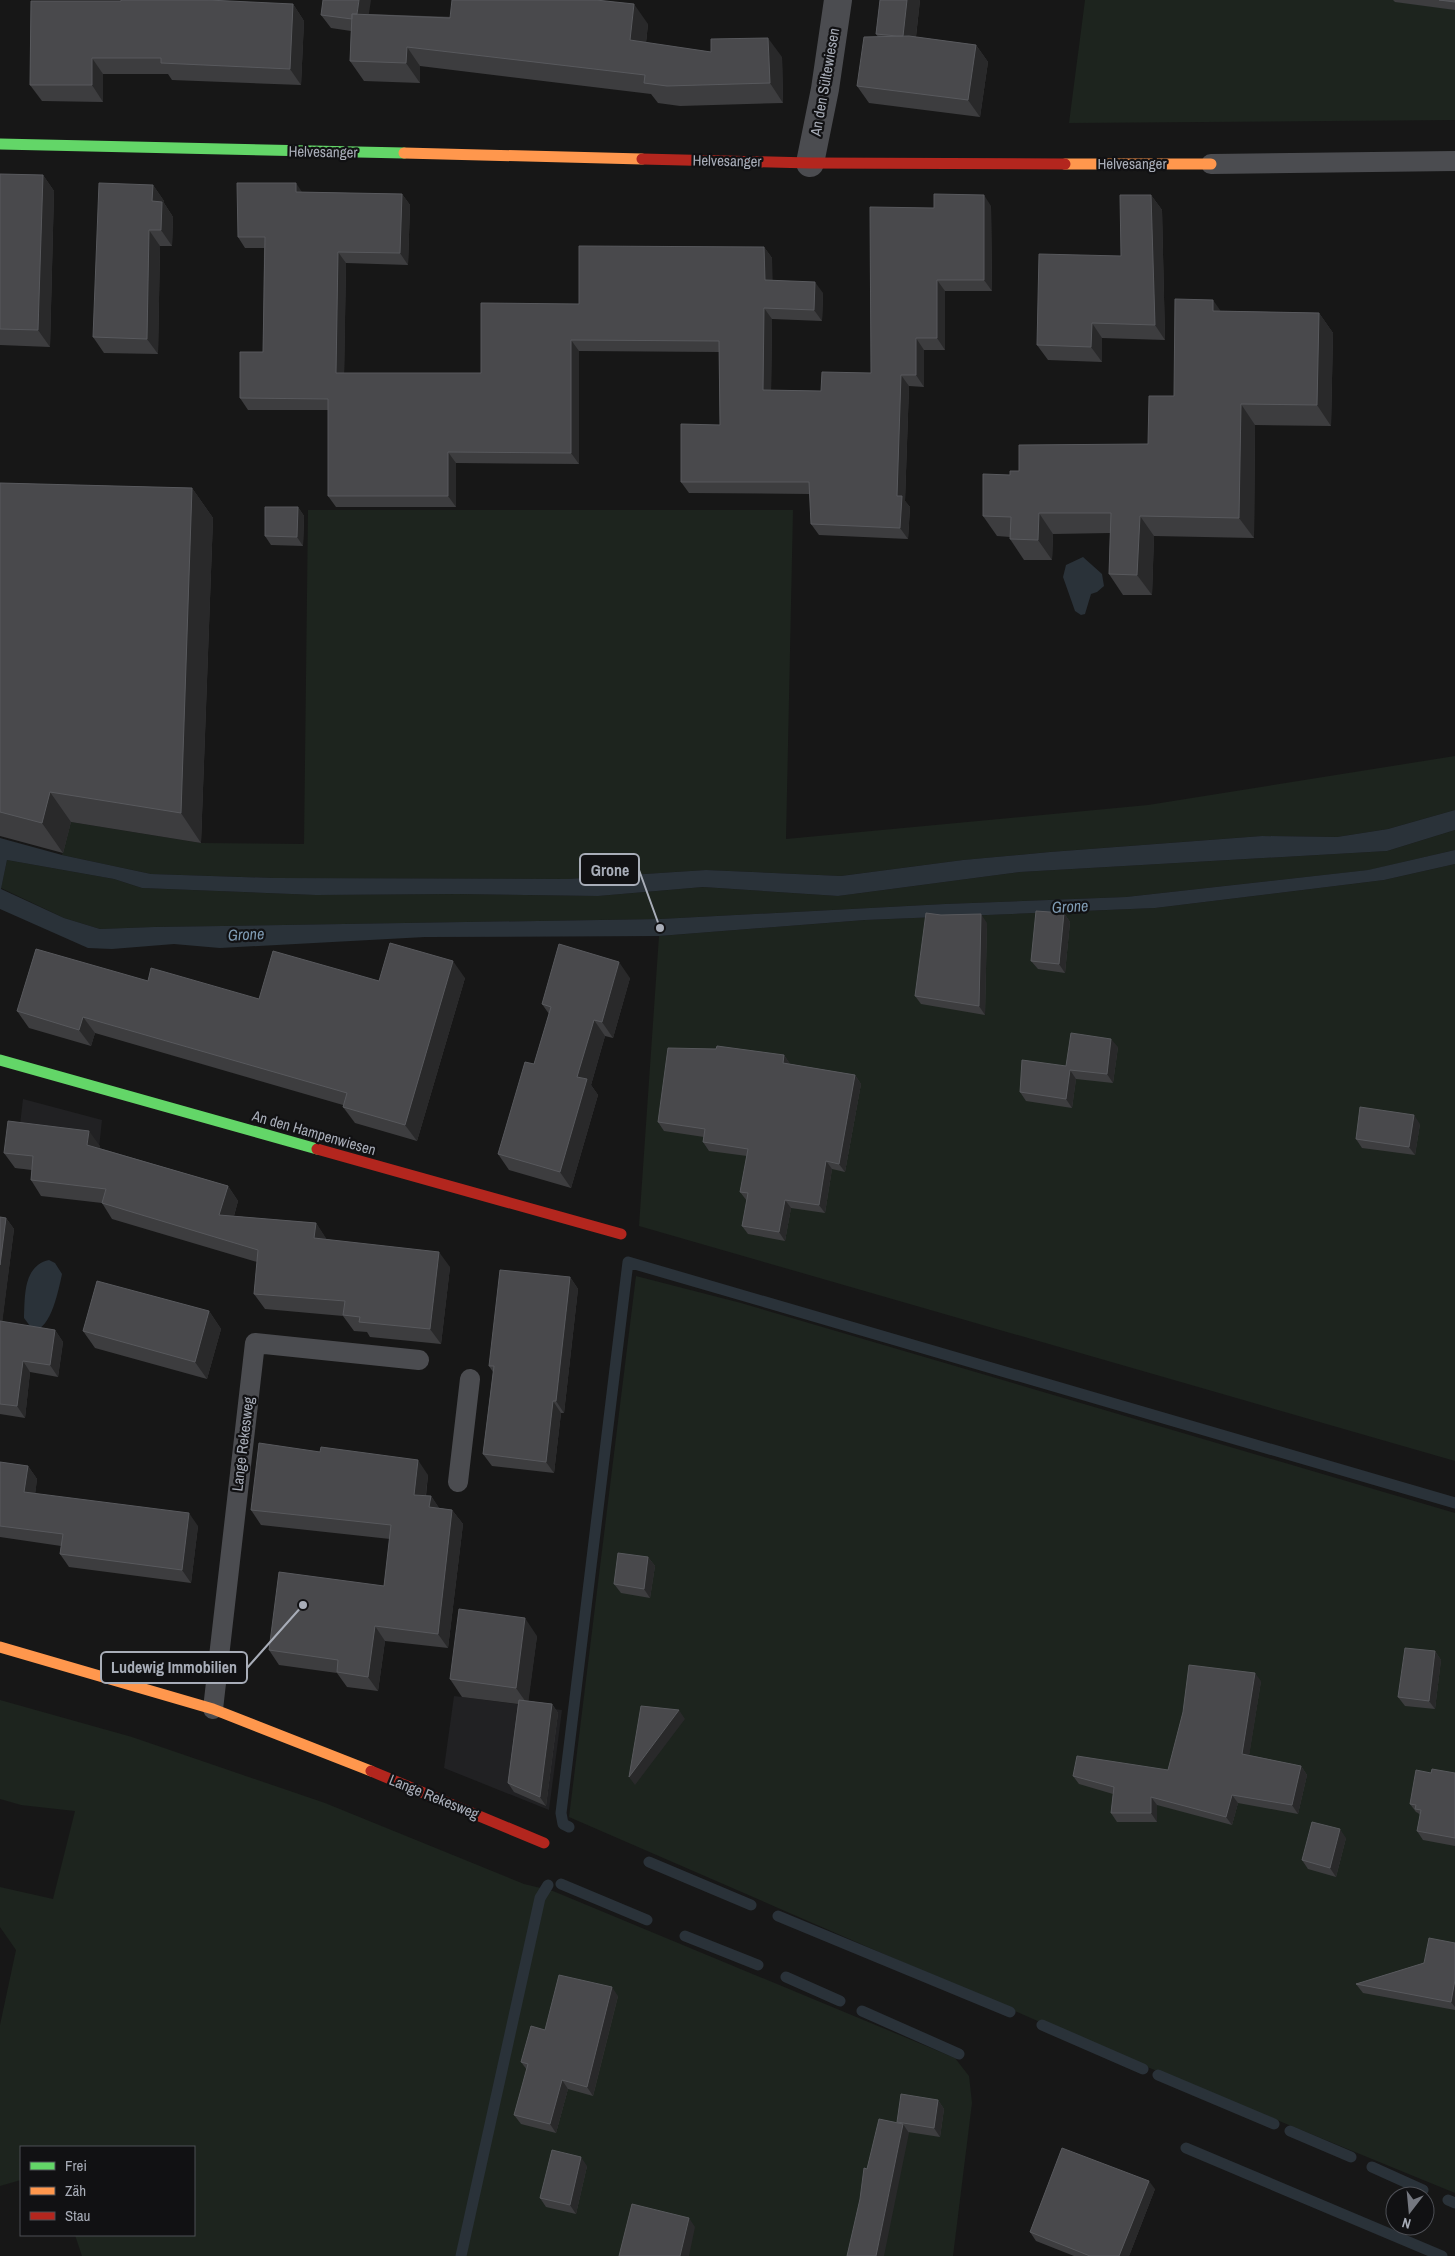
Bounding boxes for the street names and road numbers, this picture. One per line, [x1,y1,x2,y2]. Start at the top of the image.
street label: An den Sültewiesen [804,26,844,139]
street label: Helvesanger [288,140,358,163]
street label: Helvesanger [692,149,762,172]
street label: Helvesanger [1097,153,1167,174]
street label: An den Hampenwiesen [249,1105,378,1160]
street label: Lange Rekesweg [226,1395,259,1492]
street label: Lange Rekesweg [386,1769,482,1824]

